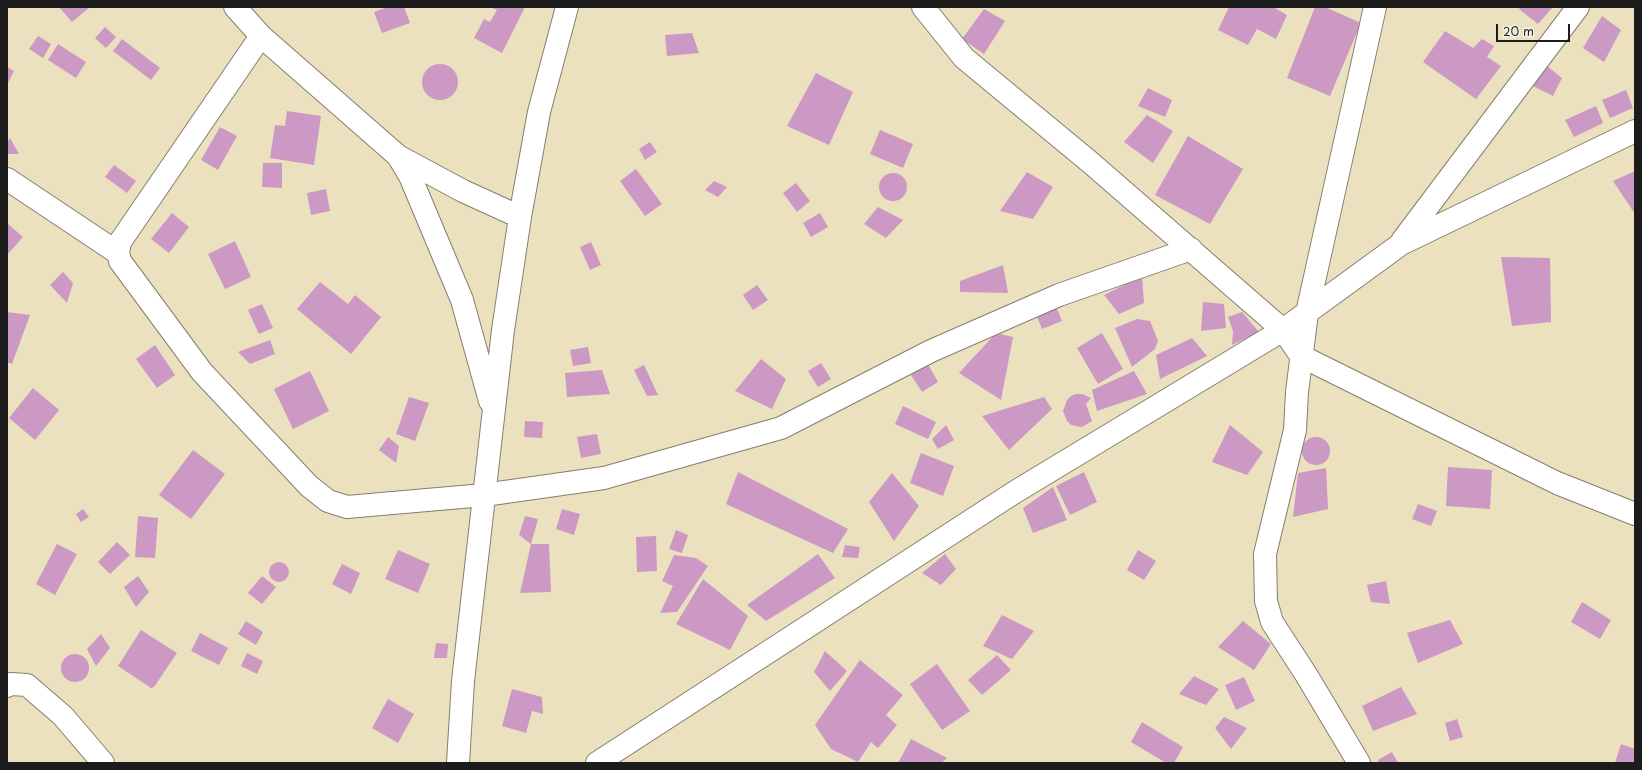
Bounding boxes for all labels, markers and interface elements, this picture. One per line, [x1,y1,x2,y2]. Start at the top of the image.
scale bar [1498,16,1572,42]
text: 20 m [1503,22,1534,40]

